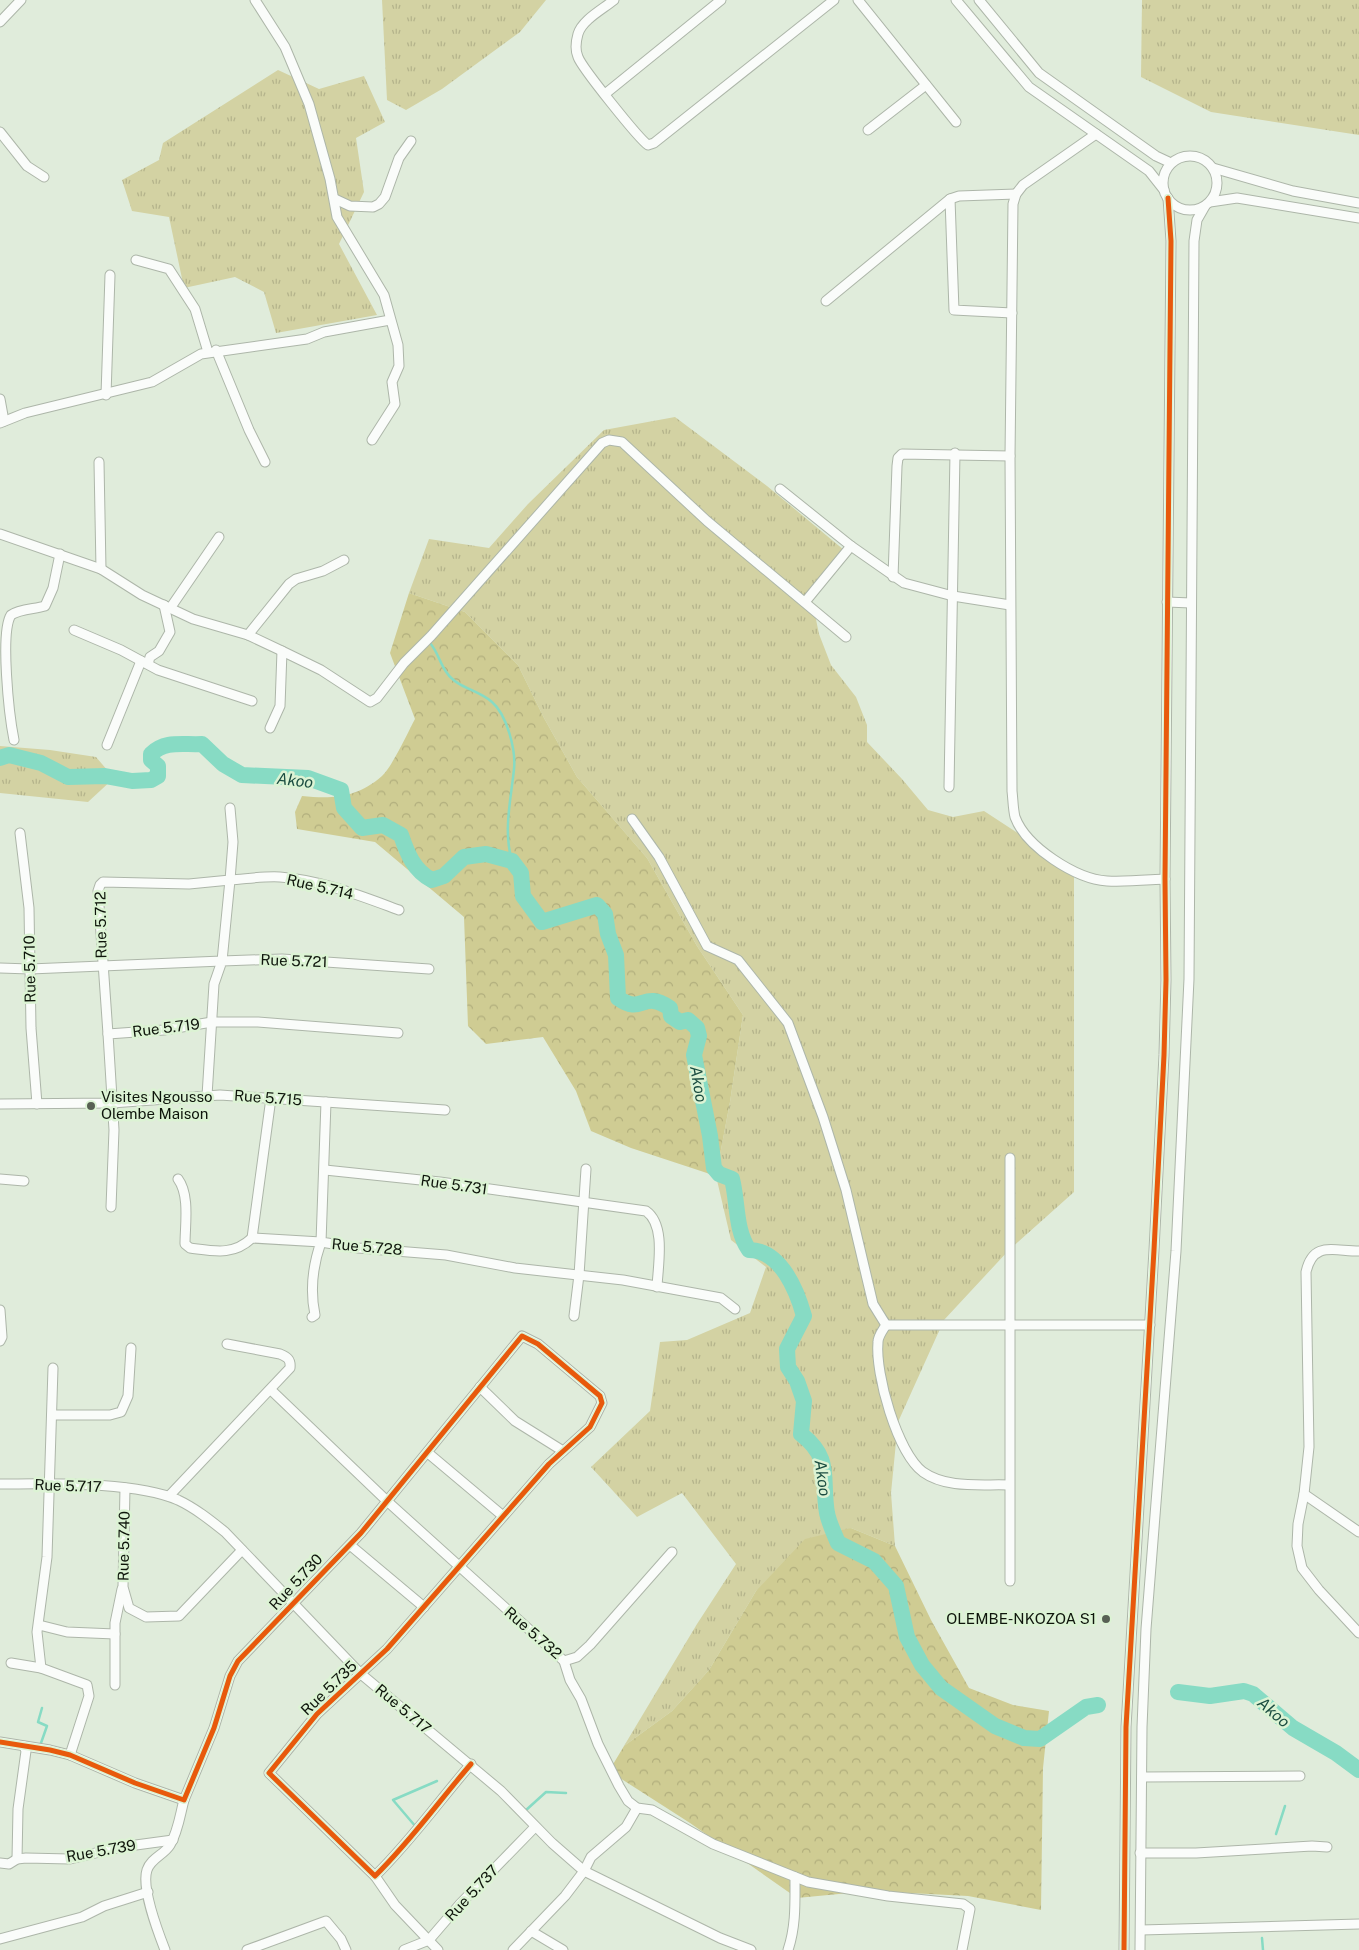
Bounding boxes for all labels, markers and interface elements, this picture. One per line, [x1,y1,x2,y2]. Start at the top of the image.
water label: Akoo [276,769,315,792]
street label: Rue 5.714 [285,871,355,902]
street label: Rue 5.712 [91,891,110,959]
street label: Rue 5.710 [20,935,39,1003]
street label: Rue 5.721 [260,951,328,970]
street label: Rue 5.719 [131,1015,201,1040]
water label: Akoo [686,1064,711,1104]
street label: Rue 5.715 [234,1087,303,1108]
place label: Visites Ngousso Olembe Maison [101,1088,212,1122]
marker: Visites Ngousso Olembe Maison [85,1100,97,1112]
street label: Rue 5.731 [420,1171,489,1198]
street label: Rue 5.728 [331,1235,403,1258]
water label: Akoo [811,1459,834,1498]
street label: Rue 5.717 [34,1476,102,1495]
street label: Rue 5.740 [114,1511,133,1581]
street label: Rue 5.730 [265,1550,326,1613]
street label: Rue 5.732 [501,1603,565,1662]
place label: OLEMBE-NKOZOA S1 [946,1610,1096,1627]
marker: OLEMBE-NKOZOA S1 [1100,1613,1112,1625]
street label: Rue 5.735 [297,1657,360,1718]
street label: Rue 5.717 [372,1680,435,1737]
water label: Akoo [1254,1693,1294,1732]
street label: Rue 5.739 [65,1836,137,1865]
street label: Rue 5.737 [442,1861,502,1924]

